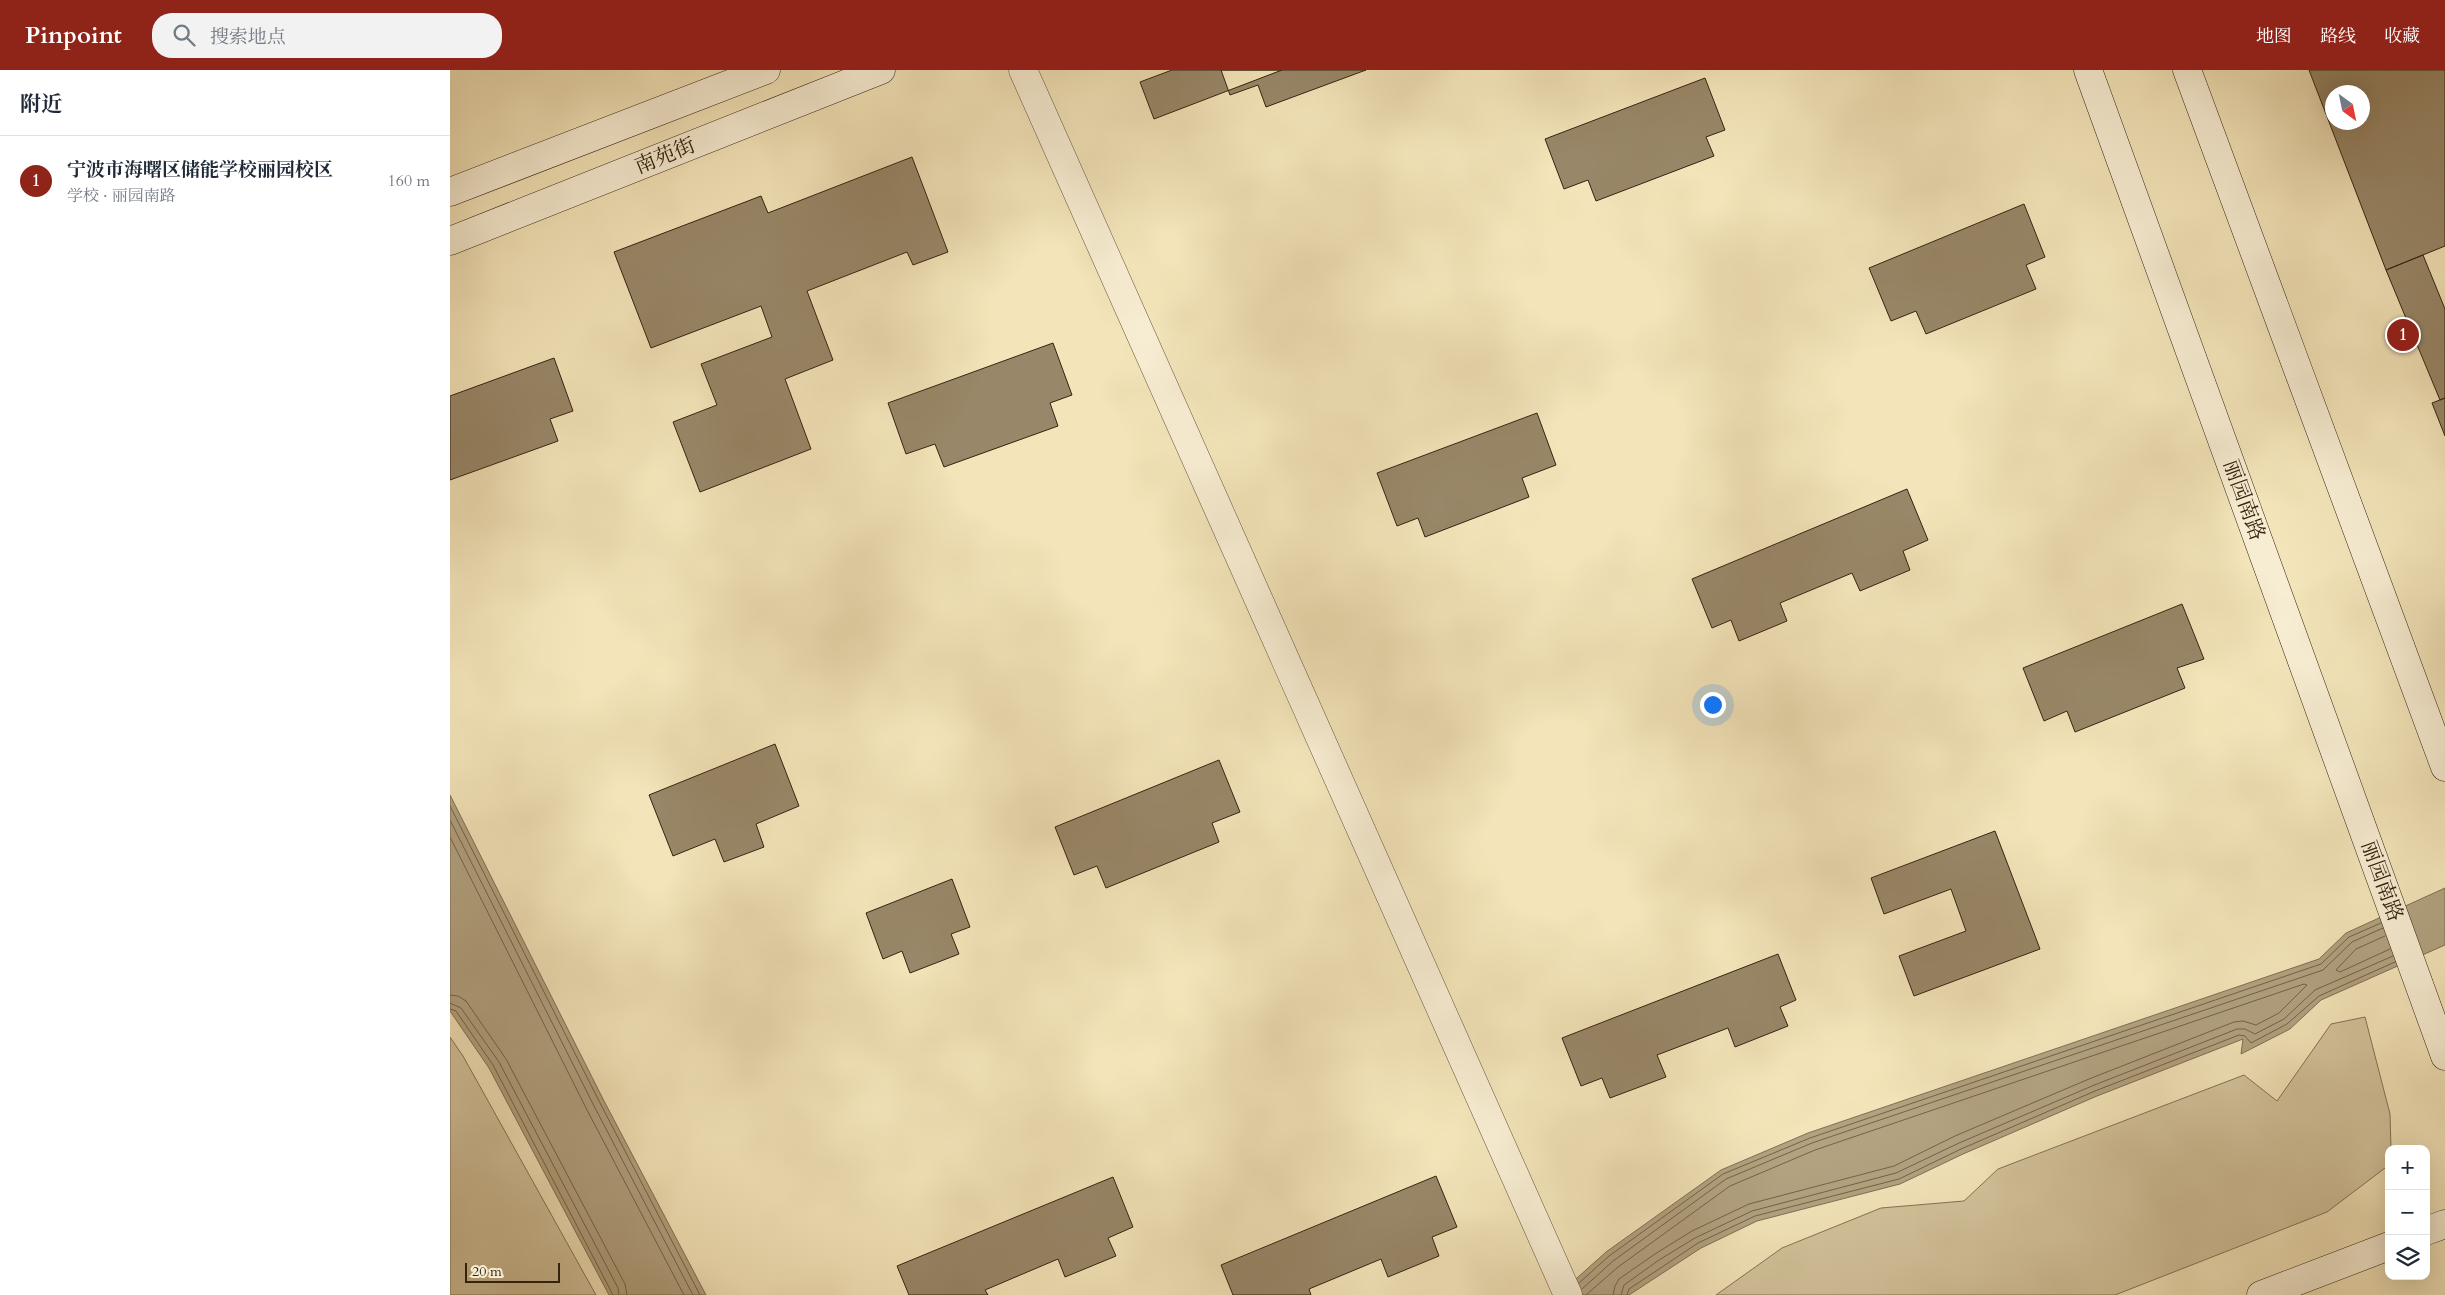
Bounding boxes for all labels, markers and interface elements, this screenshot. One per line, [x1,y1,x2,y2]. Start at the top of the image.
search box [152,13,502,58]
text: Pinpoint [25,19,122,52]
icon: search [170,21,198,49]
text: 搜索地点 [210,24,286,50]
text: 地图 [2256,24,2292,49]
text: 路线 [2320,24,2356,49]
text: 收藏 [2384,24,2420,49]
north arrow [2325,85,2370,130]
text: 附近 [20,90,62,119]
street label: 南苑街 [630,131,700,181]
text: 宁波市海曙区储能学校丽园校区 [67,157,333,183]
text: 1 [32,170,40,192]
text: 160 m [388,170,430,192]
text: 学校 · 丽园南路 [67,185,176,207]
pin: 1 [2387,316,2419,354]
street label: 丽园南路 [2216,456,2272,544]
your location [1700,692,1726,718]
street label: 丽园南路 [2354,837,2410,925]
map controls [2385,1145,2430,1280]
button: + [2385,1145,2430,1190]
button: − [2385,1190,2430,1235]
button: layers [2385,1235,2430,1280]
scale bar [465,1260,560,1283]
text: 20 m [472,1262,502,1281]

